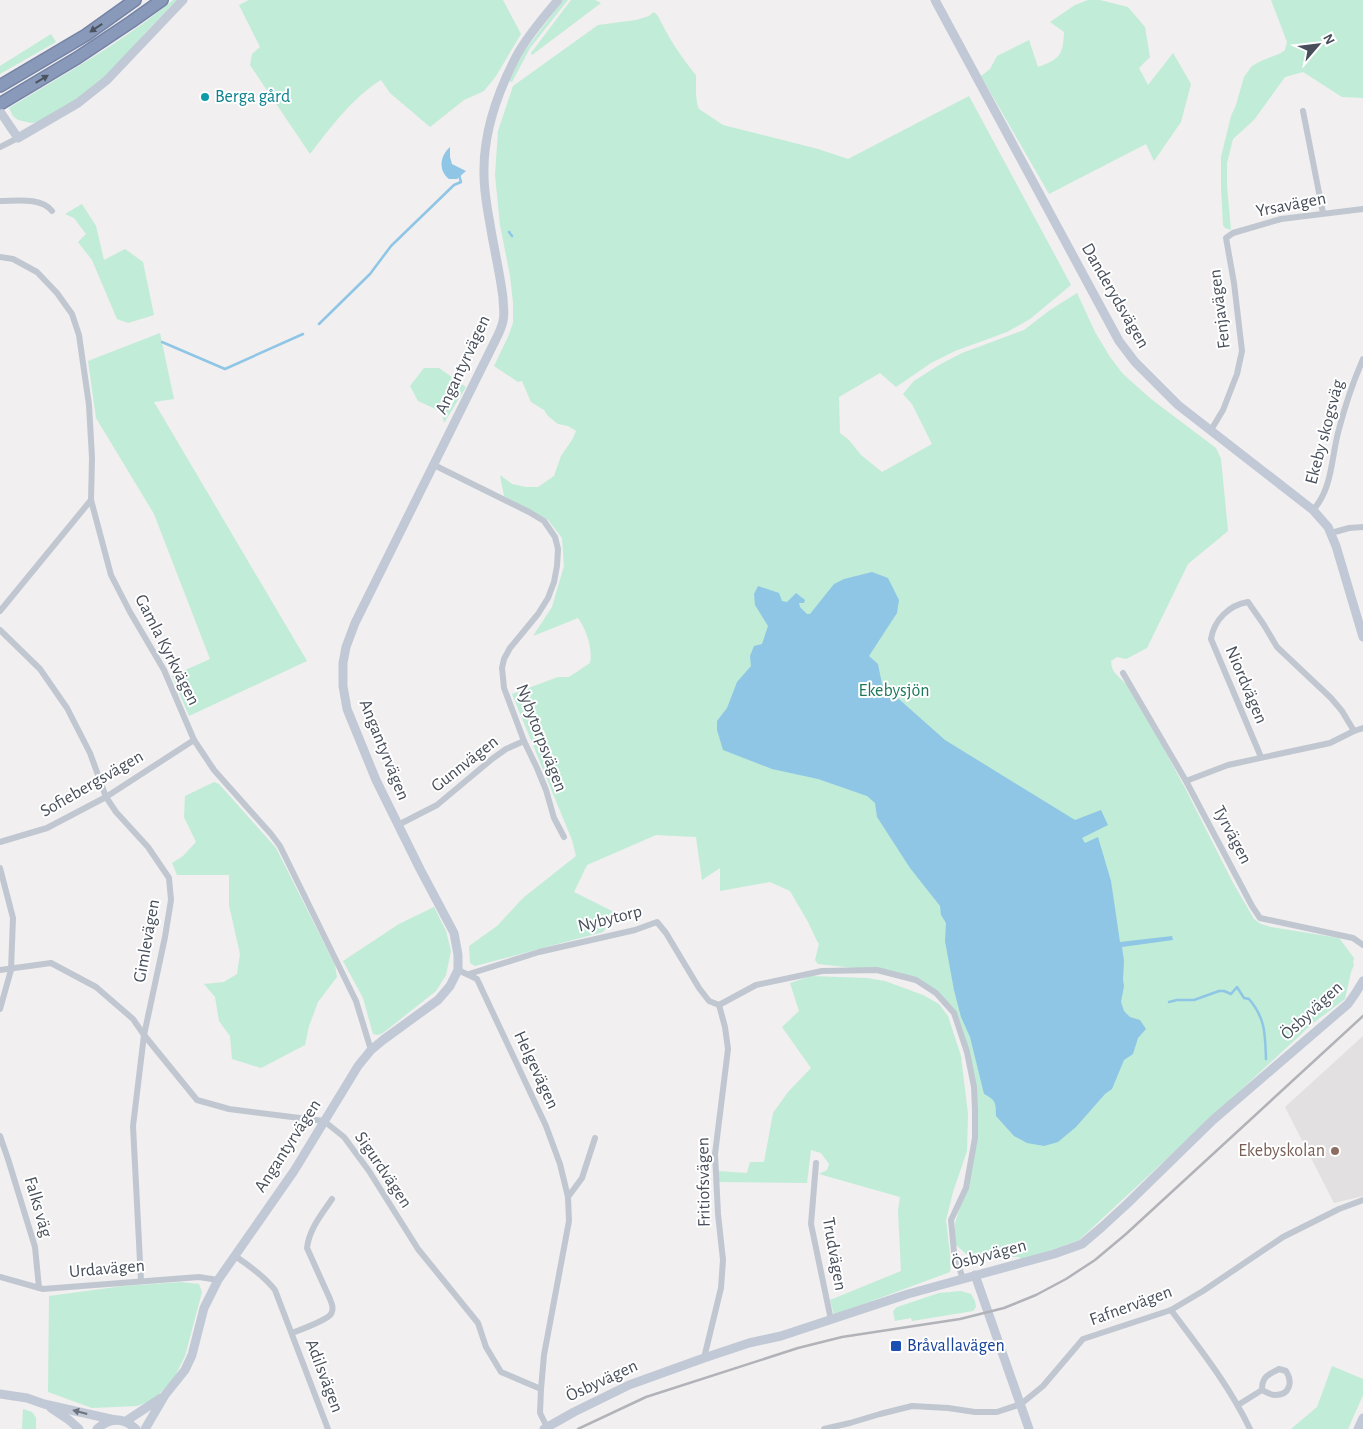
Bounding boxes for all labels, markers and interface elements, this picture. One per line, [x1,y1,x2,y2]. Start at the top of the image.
north arrow [1293,20,1343,70]
one-way arrow [89,23,102,33]
text: N [1320,32,1337,47]
one-way arrow [35,74,48,83]
place label: Berga gård [215,88,290,106]
marker: Berga gård [199,91,211,103]
street label: Yrsavägen [1254,189,1328,221]
street label: Danderydsvägen [1078,240,1152,352]
street label: Fenjavägen [1206,268,1234,350]
street label: Angantyrvägen [432,313,494,417]
street label: Ekeby skogsväg [1302,377,1348,486]
street label: Gamla Kyrkvägen [131,592,203,708]
street label: Niordvägen [1222,644,1270,726]
street label: Nybytorpsvägen [512,682,570,794]
park label: Ekebysjön [859,682,929,700]
street label: Angantyrvägen [356,697,412,803]
street label: Gunnvägen [428,732,502,796]
street label: Sofiebergsvägen [37,747,147,821]
street label: Tyrvägen [1209,803,1255,867]
street label: Gimlevägen [131,898,163,984]
street label: Nybytorp [576,902,644,936]
street label: Ösbyvägen [1276,977,1346,1044]
street label: Helgevägen [510,1028,562,1112]
street label: Angantyrvägen [251,1096,325,1196]
street label: Sigurdvägen [351,1129,415,1211]
street label: Fritiofsvägen [694,1137,714,1227]
place label: Ekebyskolan [1238,1142,1325,1160]
marker: Ekebyskolan [1329,1145,1341,1157]
street label: Falks väg [21,1175,55,1240]
street label: Trudvägen [819,1216,849,1292]
street label: Ösbyvägen [949,1234,1028,1274]
street label: Urdavägen [68,1257,146,1281]
street label: Fafnervägen [1087,1283,1175,1329]
street label: Adilsvägen [302,1337,346,1415]
place label: Bråvallavägen [907,1337,1005,1355]
marker: Bråvallavägen [889,1339,903,1353]
street label: Ösbyvägen [563,1355,641,1405]
one-way arrow [72,1408,87,1416]

